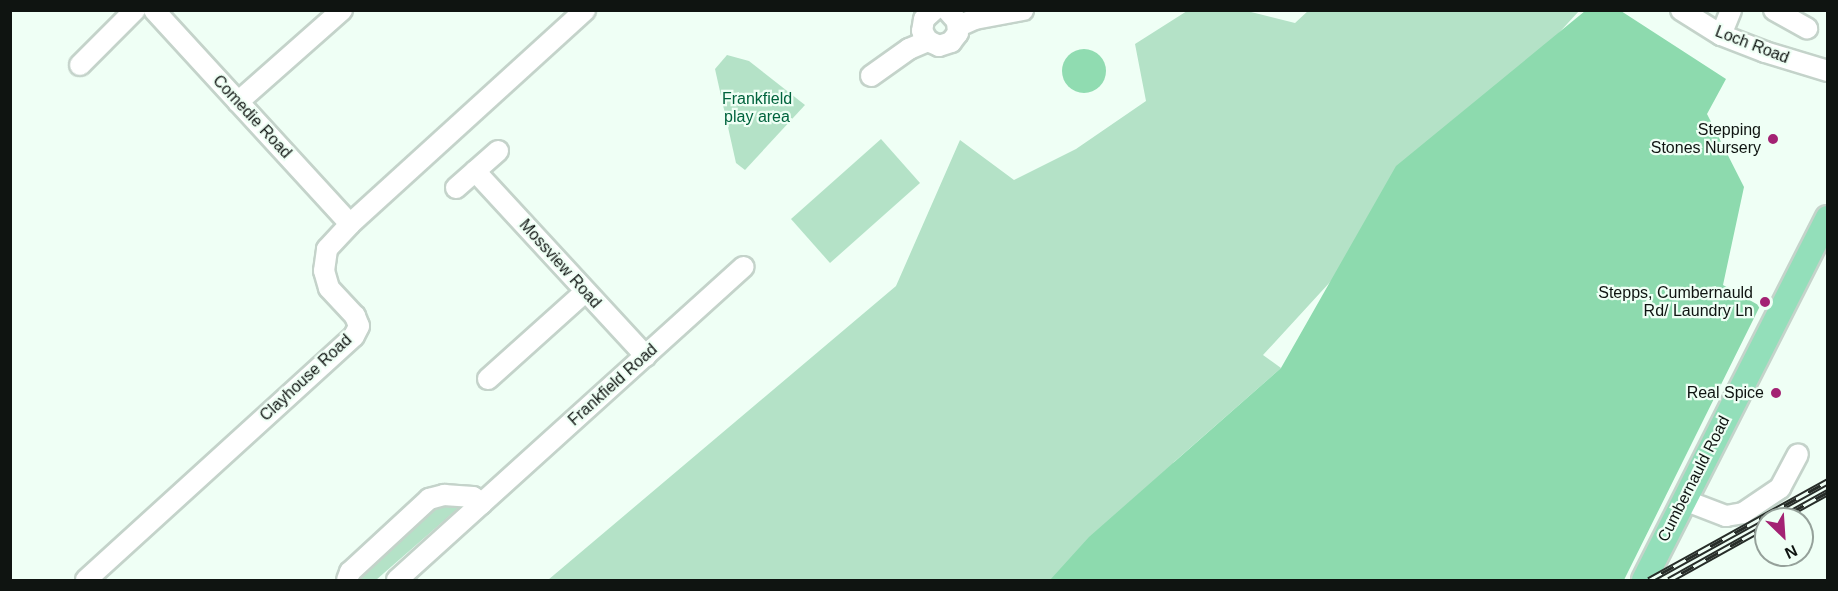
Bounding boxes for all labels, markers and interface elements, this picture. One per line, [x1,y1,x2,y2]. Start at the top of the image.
street label: Loch Road [1712,22,1792,68]
street label: Comedie Road [209,71,295,163]
park label: Frankfield play area [722,89,792,127]
place label: Stepping Stones Nursery [1651,120,1761,158]
marker: Stepping Stones Nursery [1766,132,1780,146]
street label: Mossview Road [515,216,605,312]
place label: Stepps, Cumbernauld Rd/ Laundry Ln [1598,283,1753,321]
marker: Stepps, Cumbernauld Rd/ Laundry Ln [1758,295,1772,309]
street label: Clayhouse Road [256,331,356,425]
street label: Frankfield Road [565,340,661,430]
place label: Real Spice [1687,383,1764,403]
marker: Real Spice [1769,386,1783,400]
street label: Cumbernauld Road [1654,413,1734,545]
north arrow [1754,507,1814,567]
text: N [1782,542,1800,562]

